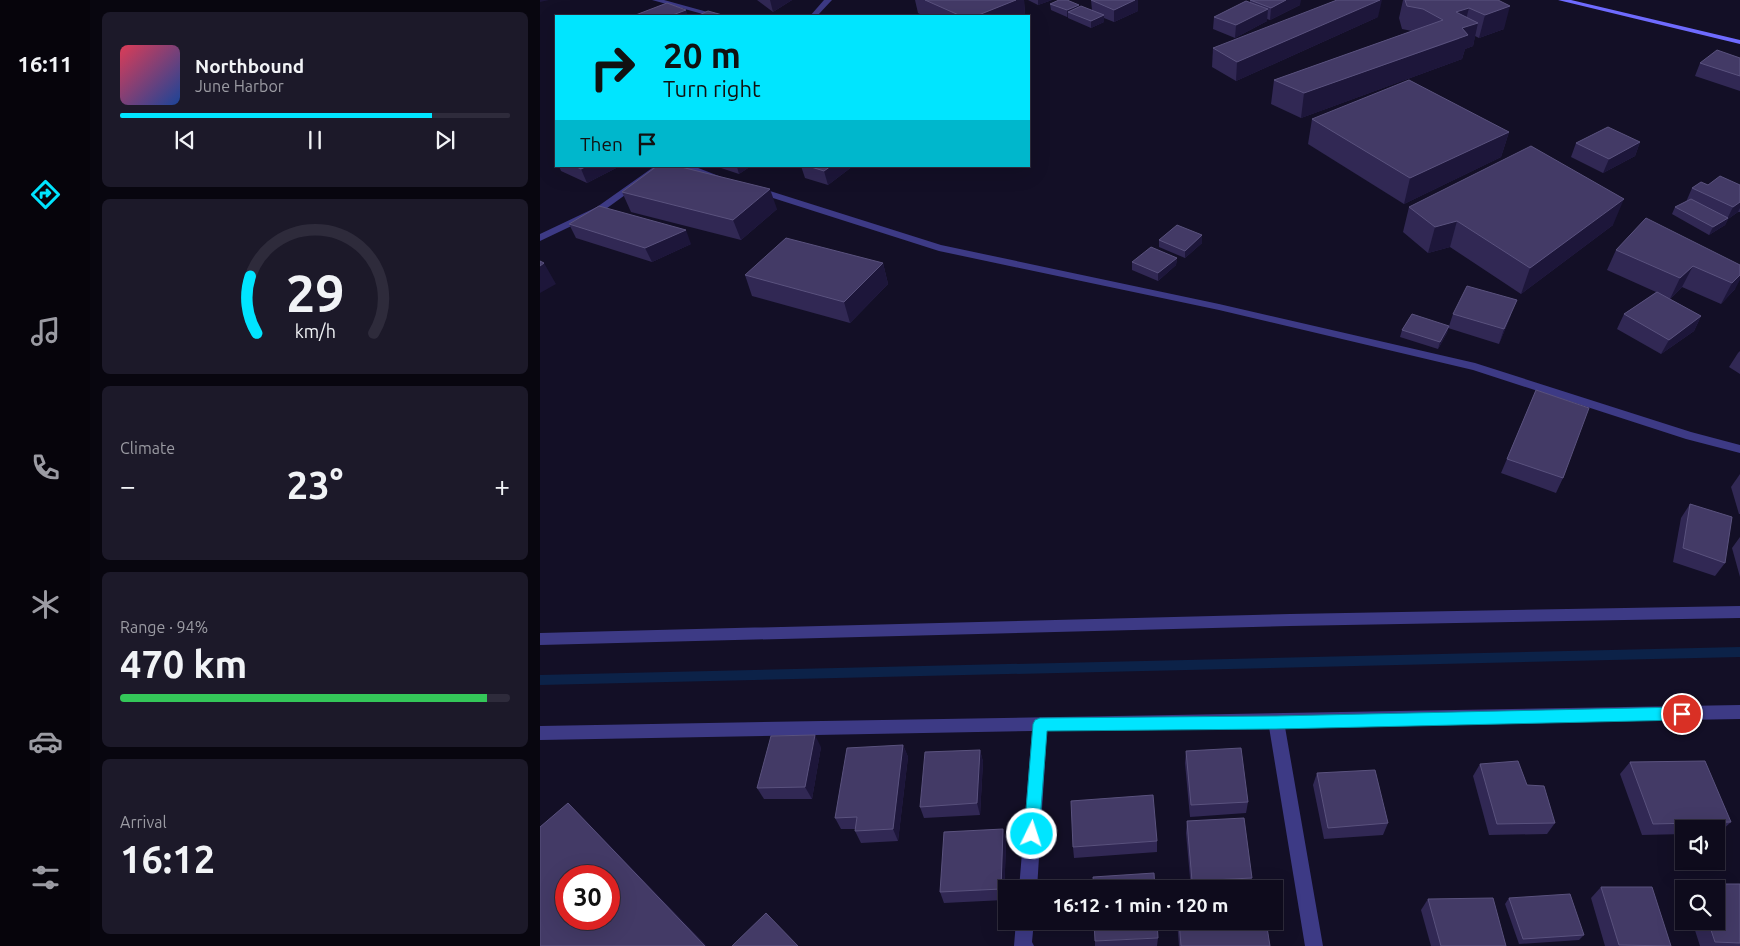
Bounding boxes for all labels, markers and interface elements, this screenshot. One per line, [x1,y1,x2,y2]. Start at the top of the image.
icon: right [580,35,645,100]
text: 20 m [663,35,741,75]
text: 16:11 [17,51,73,76]
text: Northbound [195,55,304,77]
text: Turn right [663,76,761,101]
text: June Harbor [195,77,284,95]
icon: previous [171,126,199,154]
icon: pause [301,126,329,154]
icon: next [431,126,459,154]
icon: arrive [633,130,661,158]
text: Then [580,133,623,155]
icon: directions [28,177,63,212]
text: 29 [286,264,344,322]
icon: music [28,314,63,349]
text: km/h [294,321,336,341]
text: Climate [120,439,175,457]
icon: phone [28,450,63,485]
text: 23° [287,464,343,506]
text: − [120,470,136,501]
text: + [494,470,510,501]
icon: climate [28,587,63,622]
text: Range · 94% [120,618,208,636]
text: 470 km [120,643,247,685]
pin [1661,693,1703,735]
icon: arrive [1668,700,1696,728]
icon: car [28,724,63,759]
position arrow [1005,807,1057,859]
text: Arrival [120,813,167,831]
map controls [1675,820,1725,930]
button: sound [1675,820,1725,870]
text: 16:12 [120,838,215,880]
icon: filters [28,860,63,895]
speed limit sign: 30 [555,865,620,930]
button: search [1675,880,1725,930]
text: 16:12 · 1 min · 120 m [1053,894,1228,916]

